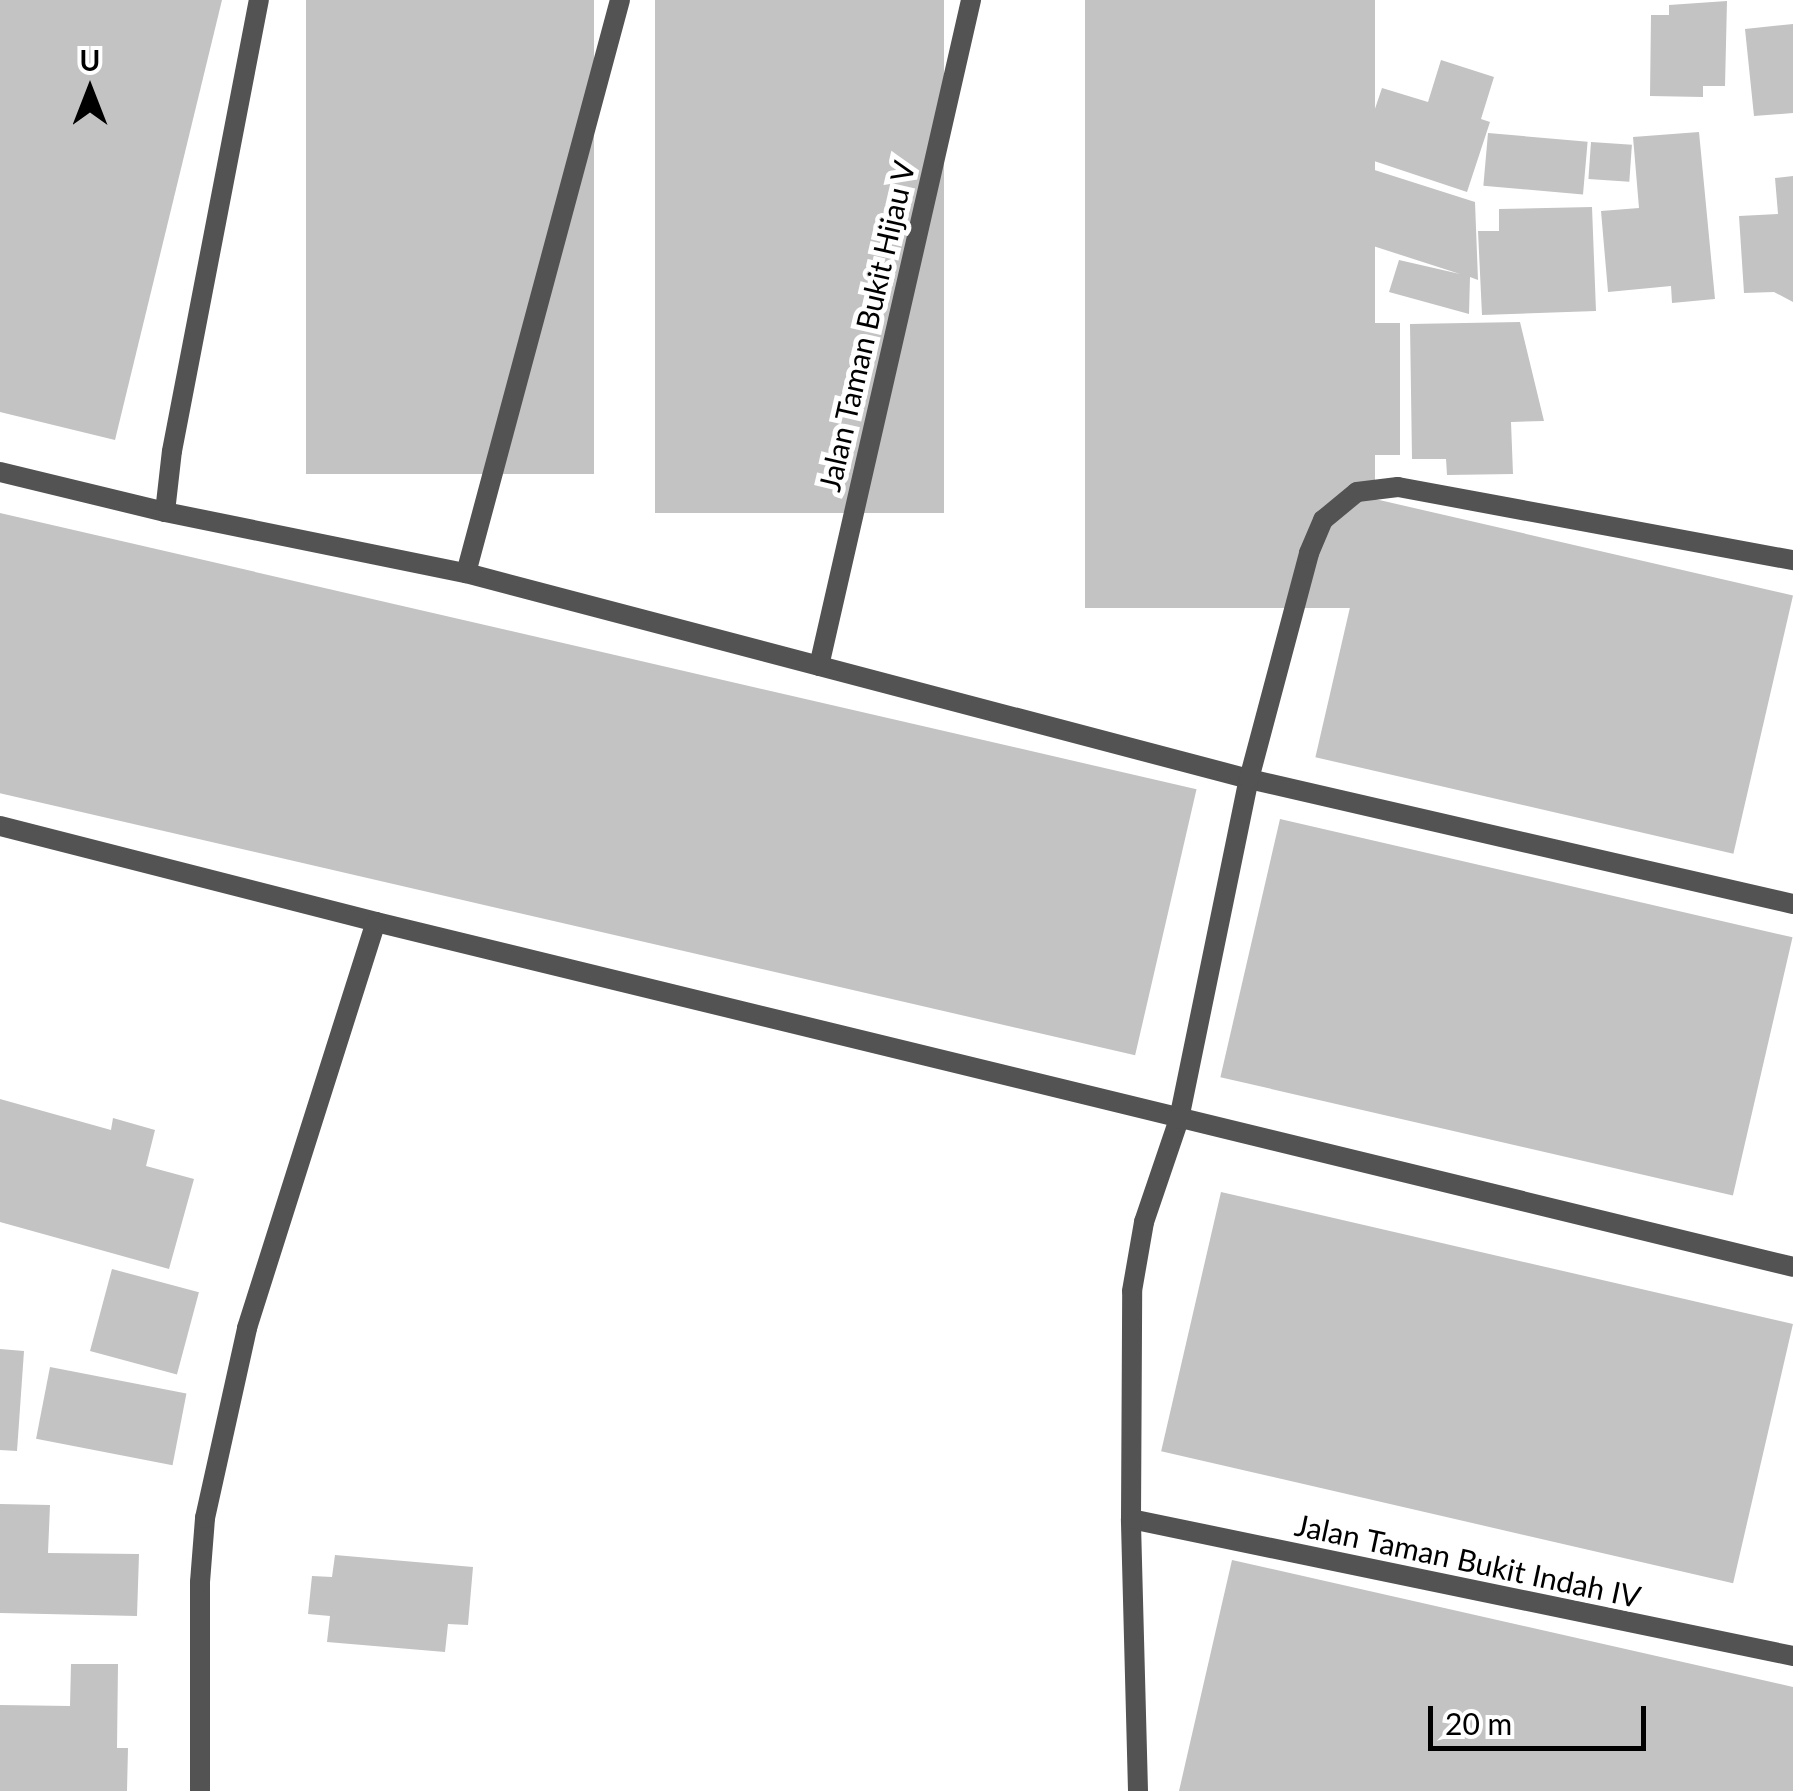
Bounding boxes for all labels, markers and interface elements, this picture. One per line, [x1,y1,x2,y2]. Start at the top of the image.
north arrow [40,40,140,140]
text: U [80,43,100,77]
street label: Jalan Taman Bukit Hijau V [810,156,922,496]
street label: Jalan Taman Bukit Indah IV [1292,1506,1644,1614]
scale bar [1433,1686,1650,1748]
text: 20 m [1445,1705,1512,1741]

